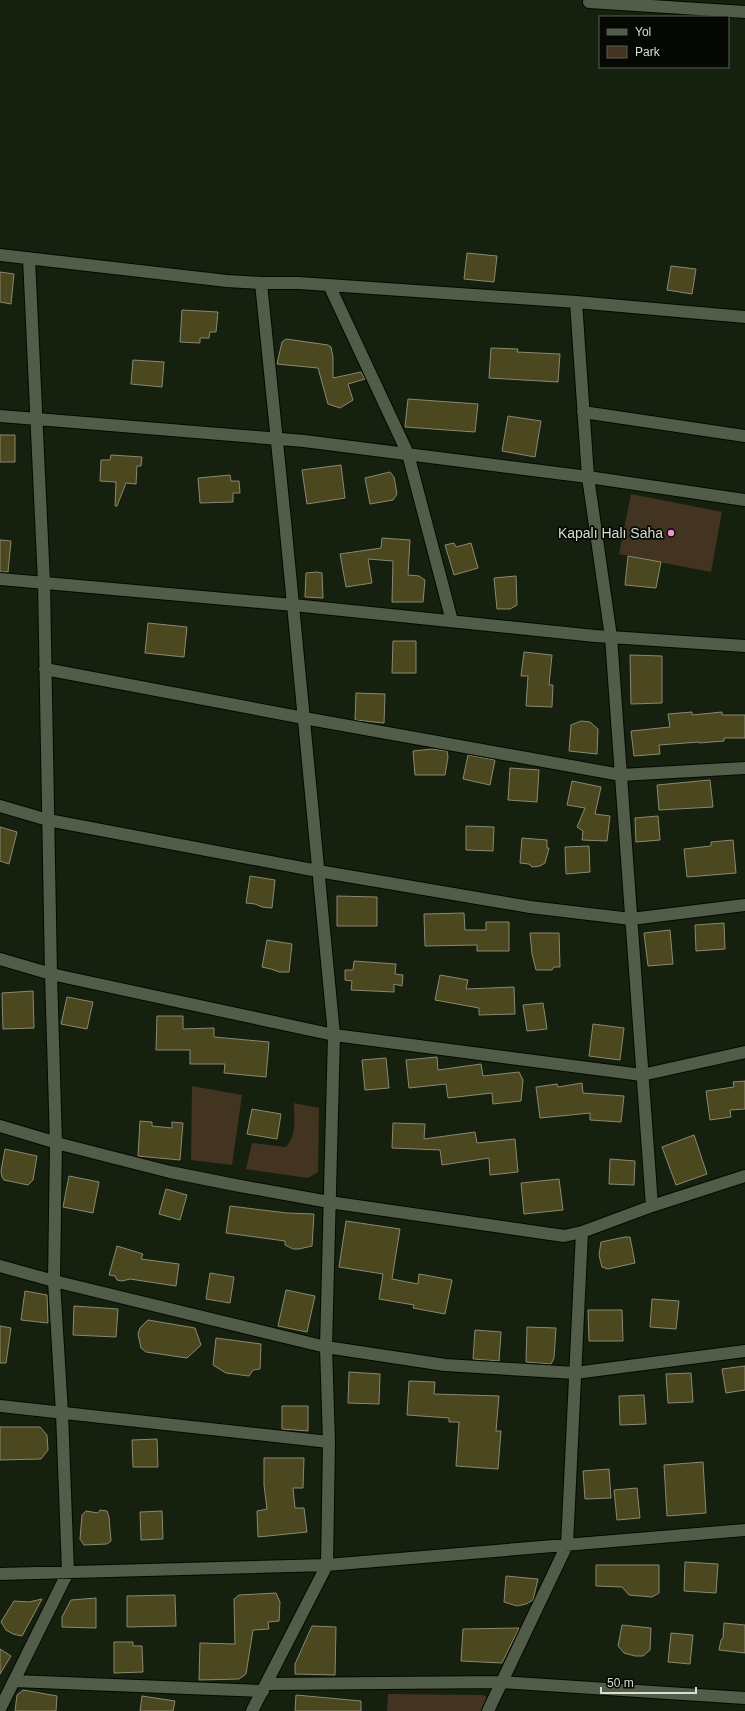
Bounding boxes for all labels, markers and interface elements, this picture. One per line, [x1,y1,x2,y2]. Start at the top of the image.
legend [599,16,729,68]
text: Yol [635,25,651,39]
text: Park [635,45,661,59]
place label: Kapalı Halı Saha [558,525,663,541]
marker: Kapalı Halı Saha [666,528,676,538]
scale bar [601,1669,696,1695]
text: 50 m [607,1676,634,1690]

